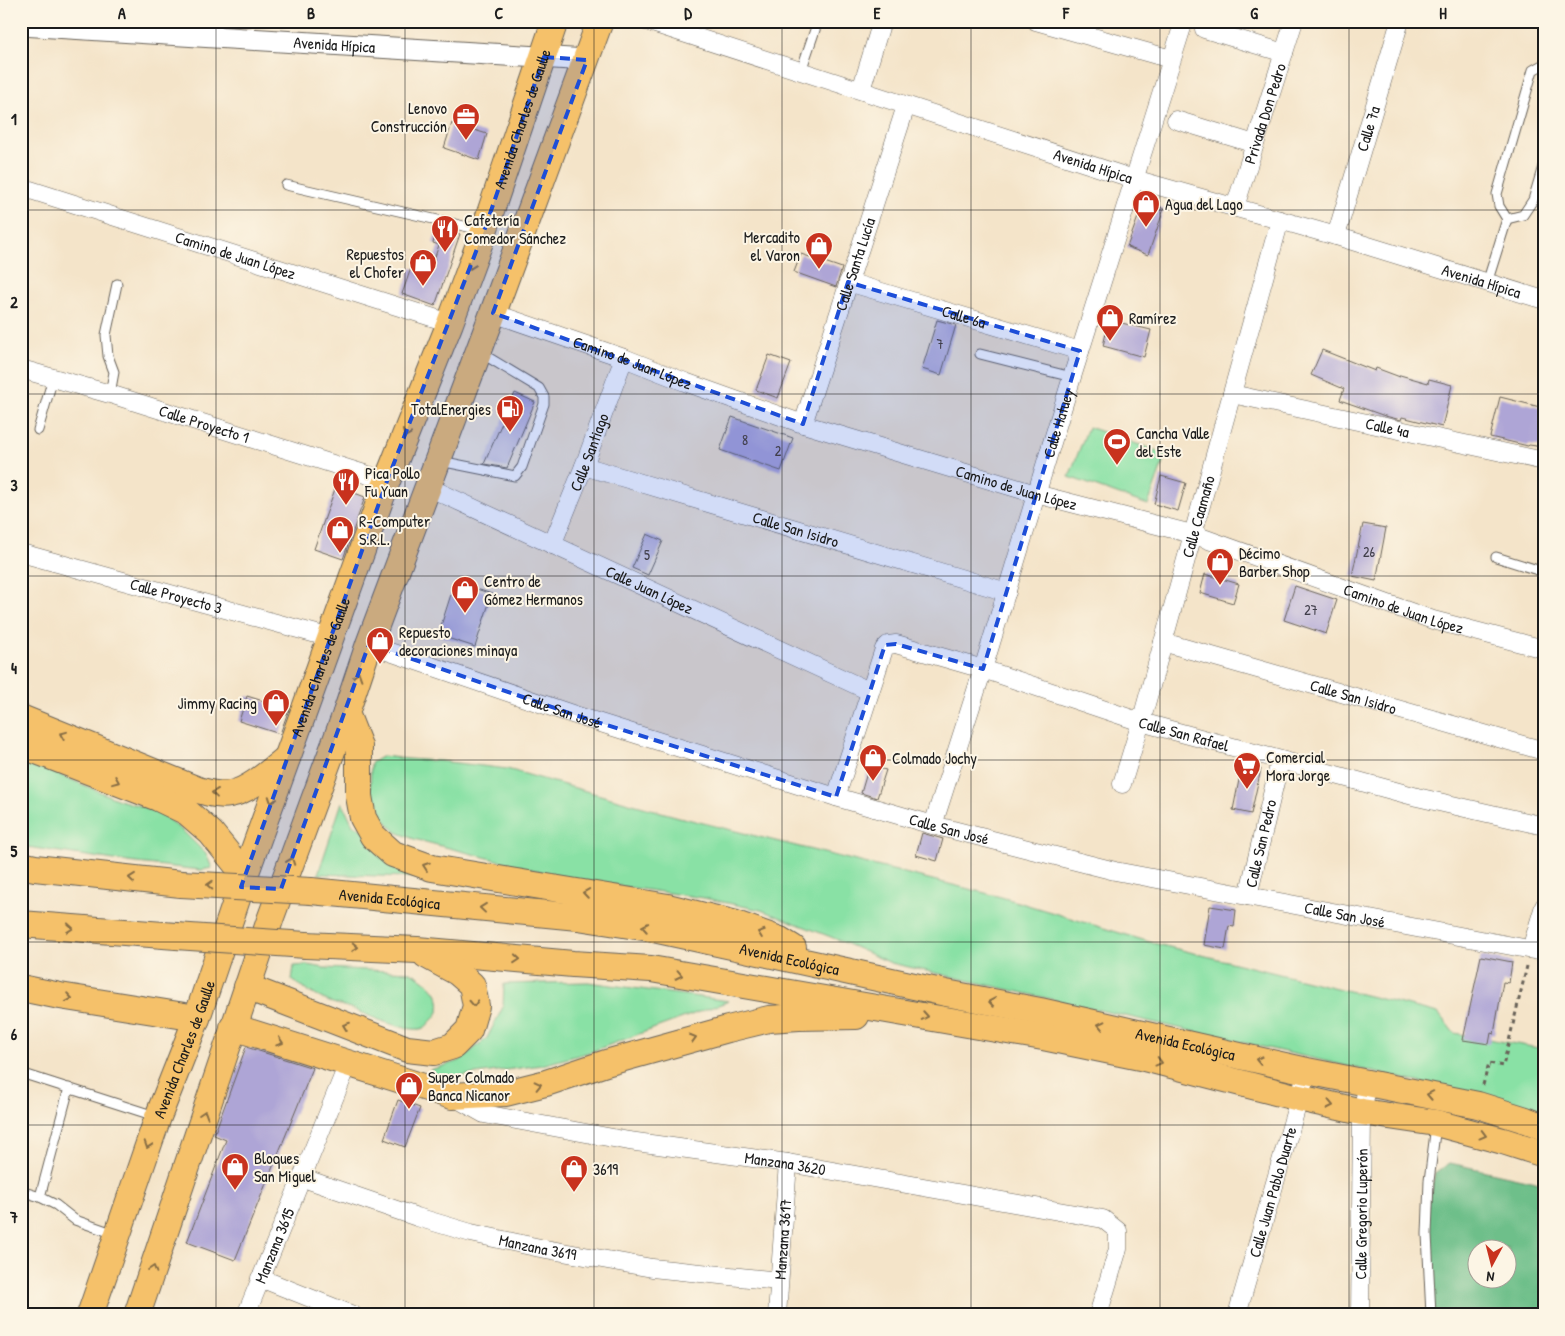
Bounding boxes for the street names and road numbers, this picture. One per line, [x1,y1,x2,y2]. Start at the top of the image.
street label: Avenida Hípica [293,31,376,58]
street label: Avenida Charles de Gaulle [488,46,556,192]
street label: Privada Don Pedro [1238,60,1291,167]
street label: Calle 7a [1351,103,1385,154]
street label: Avenida Hípica [1051,143,1135,189]
street label: Calle Santa Lucía [829,215,880,314]
street label: Camino de Juan López [172,226,299,284]
street label: Avenida Hípica [1439,258,1524,303]
street label: Calle 6a [939,300,989,333]
street label: Camino de Juan López [570,330,695,395]
street label: Calle Hatuey [1037,386,1079,460]
street label: Calle Proyecto 1 [156,399,252,448]
street label: Calle Santiago [564,409,614,494]
street label: Calle 4a [1363,412,1411,443]
street label: Camino de Juan López [953,460,1080,515]
street label: Calle Caamaño [1176,473,1220,560]
street label: Calle San Isidro [750,506,842,552]
street label: Calle Juan López [602,560,697,619]
street label: Calle Proyecto 3 [128,572,225,619]
street label: Camino de Juan López [1341,578,1466,639]
street label: Avenida Charles de Gaulle [285,594,355,739]
street label: Calle San Isidro [1308,674,1400,719]
street label: Calle San José [520,687,605,734]
street label: Calle San Rafael [1136,711,1232,757]
street label: Calle San Pedro [1239,797,1282,890]
street label: Calle San José [907,808,992,850]
street label: Avenida Ecológica [338,883,441,915]
street label: Calle San José [1303,896,1387,933]
street label: Avenida Ecológica [738,937,841,980]
street label: Avenida Charles de Gaulle [148,977,220,1121]
street label: Avenida Ecológica [1134,1022,1237,1066]
street label: Calle Juan Pablo Duarte [1243,1123,1302,1260]
street label: Manzana 3620 [743,1146,827,1180]
street label: Calle Gregorio Luperón [1349,1148,1373,1280]
street label: Manzana 3617 [769,1198,796,1280]
street label: Manzana 3615 [249,1204,299,1287]
street label: Manzana 3619 [497,1228,578,1265]

